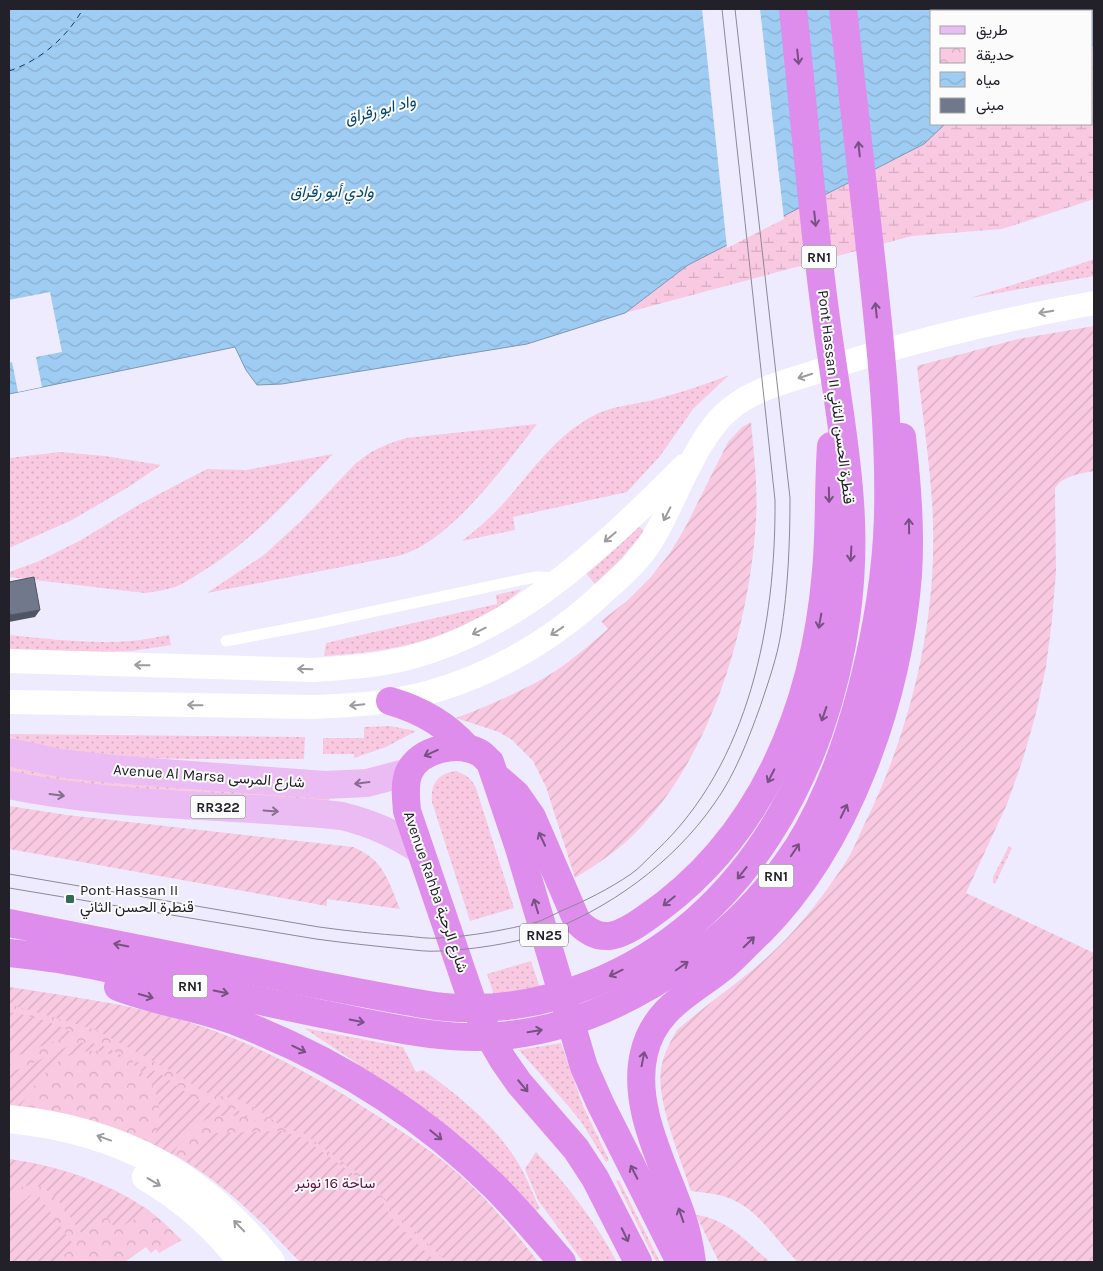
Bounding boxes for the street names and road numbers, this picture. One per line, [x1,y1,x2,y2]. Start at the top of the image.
road number: RN1 [802,246,836,268]
street label: Pont Hassan II قنطرة الحسن الثاني [810,289,858,506]
street label: Avenue Al Marsa شارع المرسى [113,760,305,794]
road number: RR322 [190,796,246,819]
street label: Avenue Rahba شارع الرحبة [398,809,472,976]
road number: RN1 [758,864,794,888]
road number: RN25 [520,924,568,946]
road number: RN1 [172,974,208,998]

